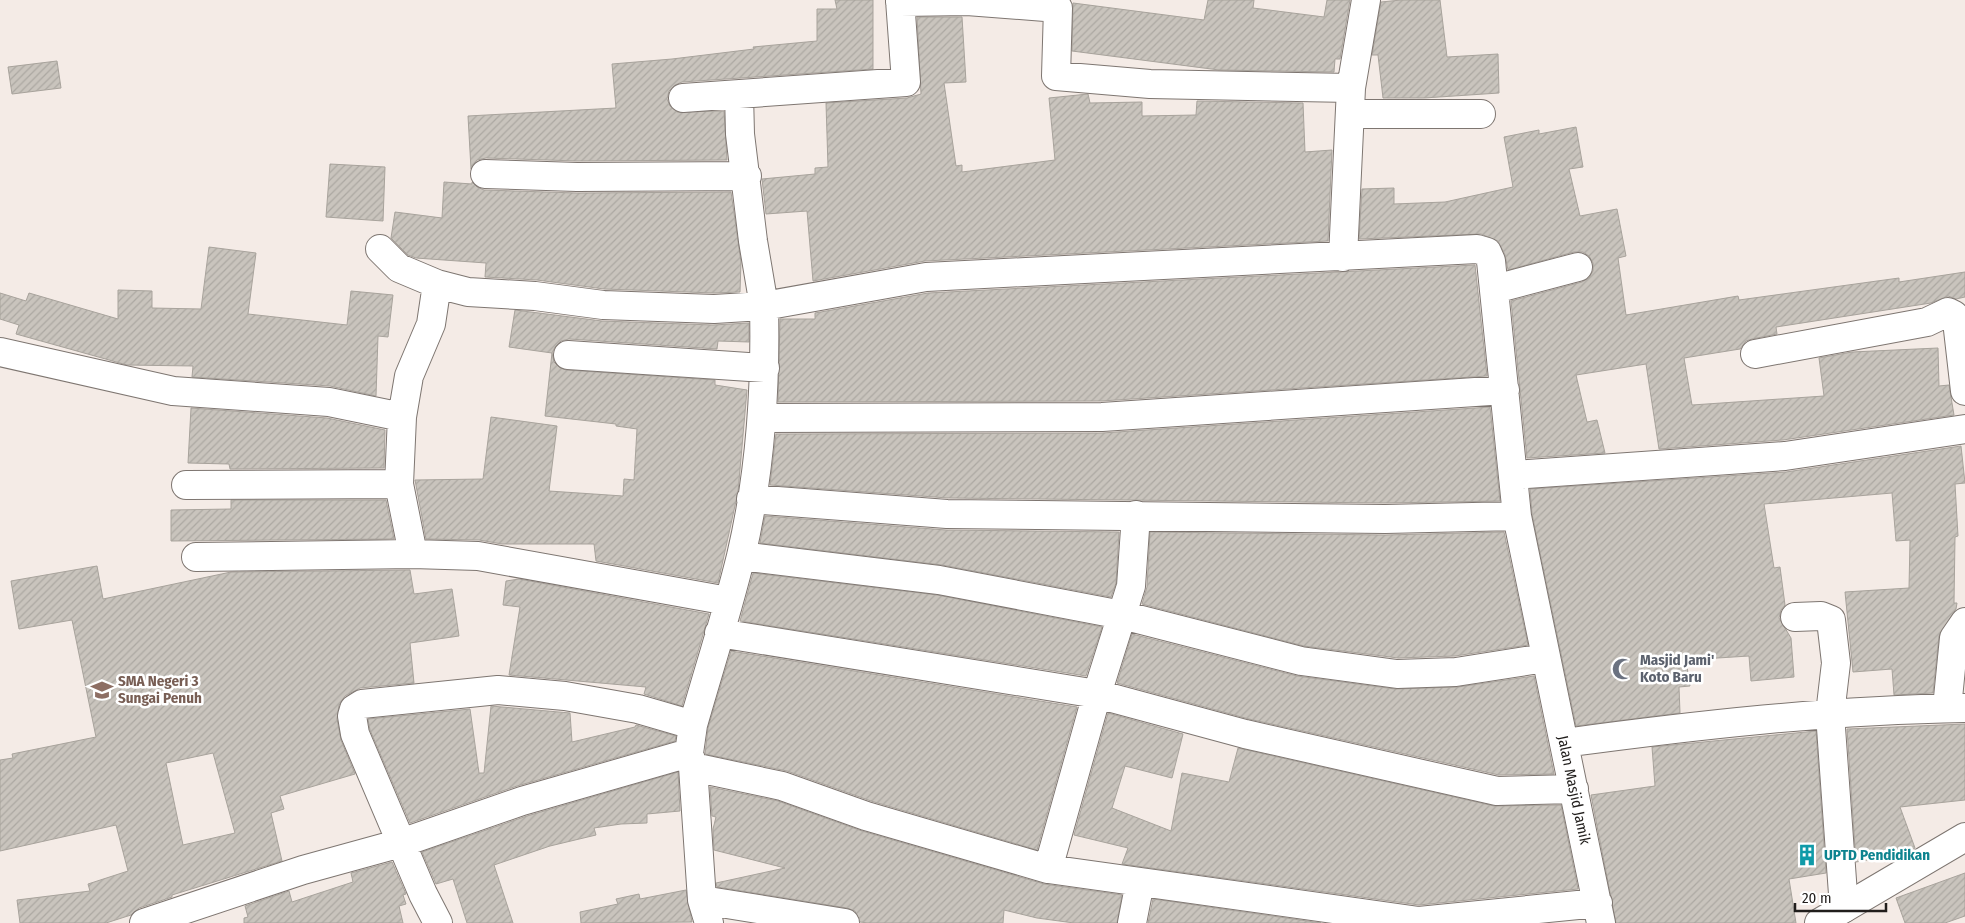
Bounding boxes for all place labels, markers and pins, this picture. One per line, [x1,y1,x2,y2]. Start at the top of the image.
place label: Masjid Jami' Koto Baru [1640,651,1714,686]
mosque icon: Masjid Jami' Koto Baru [1610,656,1636,682]
place label: SMA Negeri 3 Sungai Penuh [118,672,202,707]
school or university icon: SMA Negeri 3 Sungai Penuh [89,677,115,703]
building icon: UPTD Pendidikan [1794,842,1820,868]
place label: UPTD Pendidikan [1824,846,1930,864]

